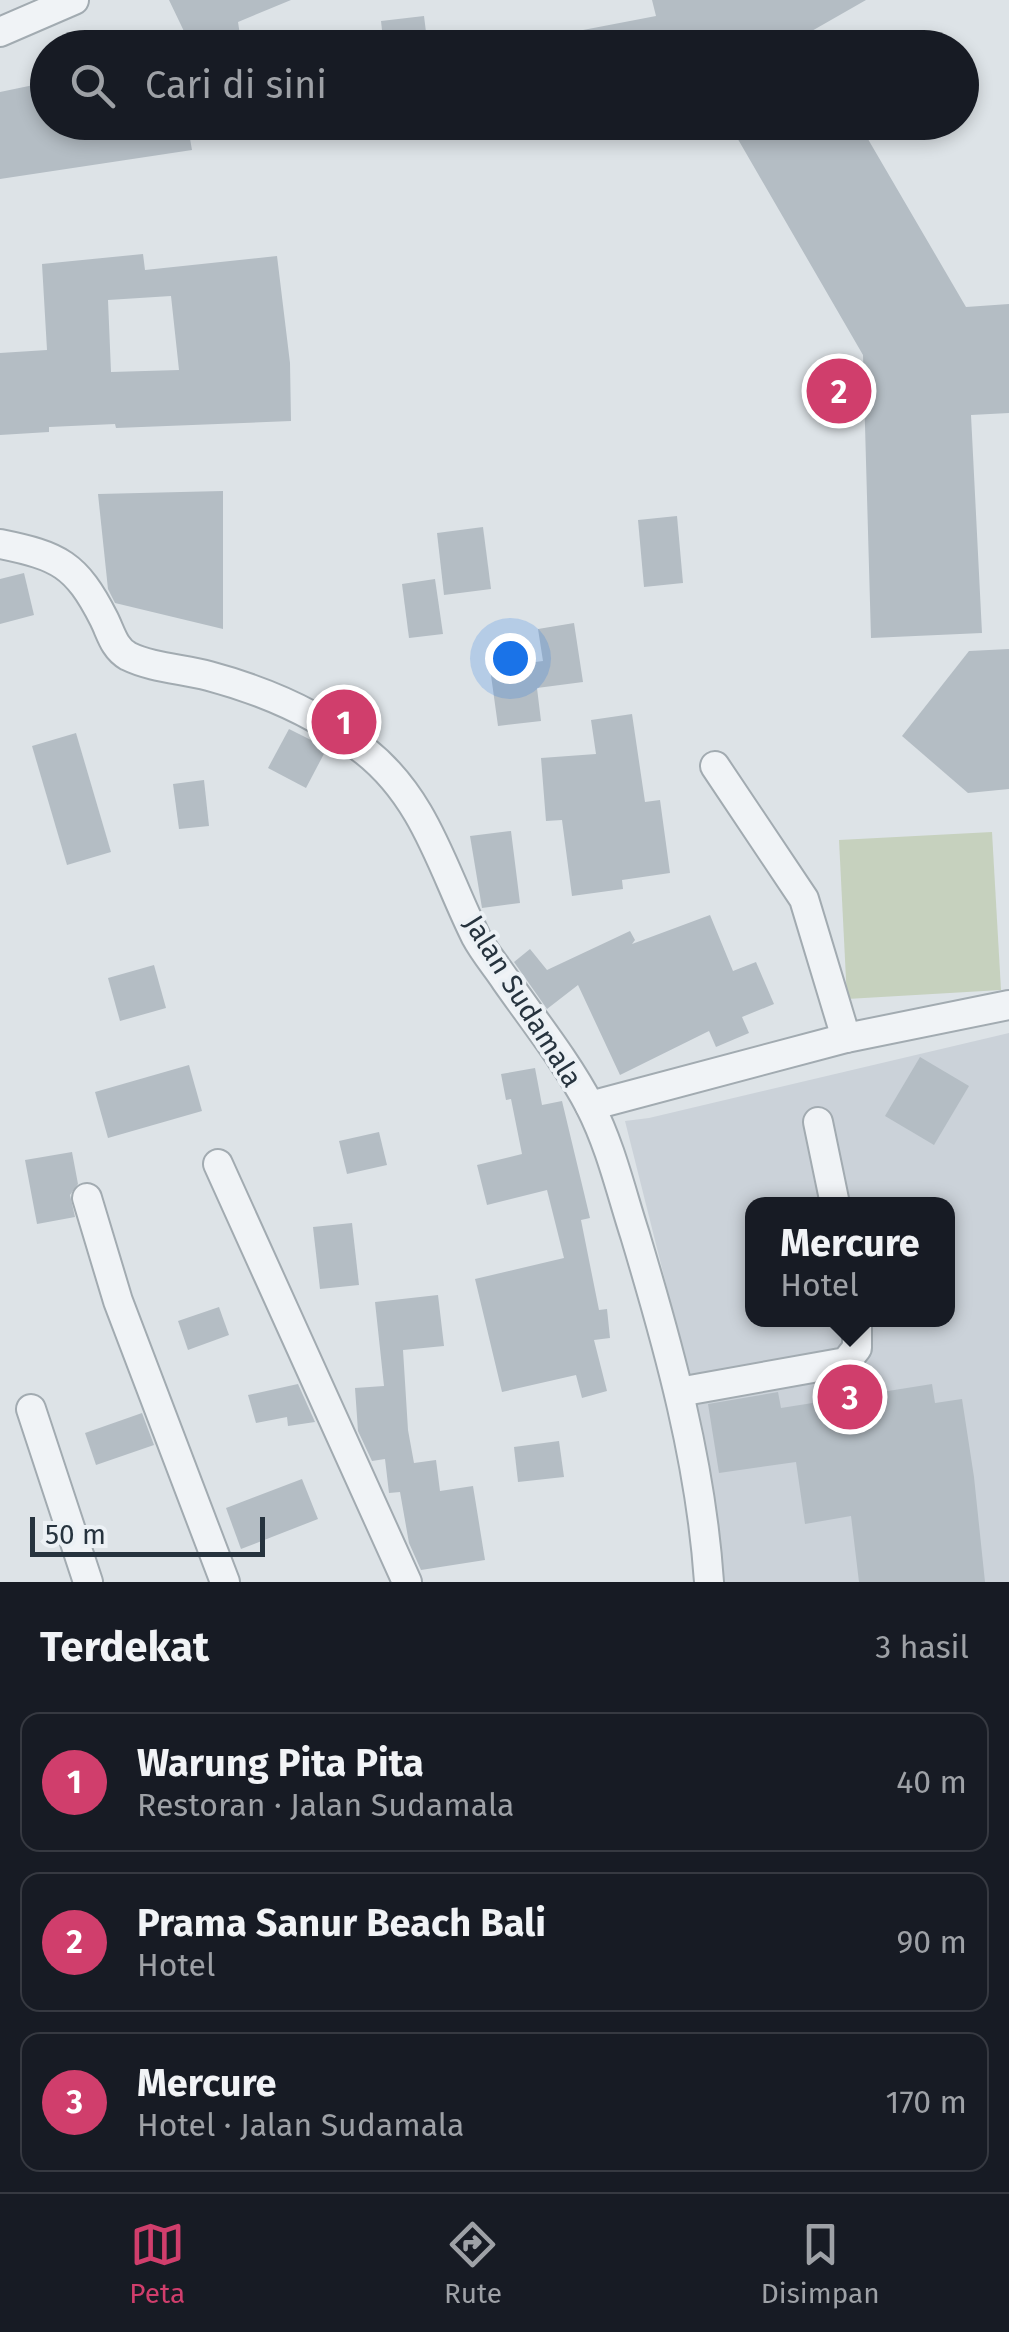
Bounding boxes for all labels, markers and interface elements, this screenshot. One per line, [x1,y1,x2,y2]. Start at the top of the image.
search box [30,30,979,140]
icon: search [65,58,120,113]
text: Cari di sini [145,62,327,108]
pin: 2 [806,354,872,428]
your location [485,633,536,684]
pin: 1 [312,684,376,760]
street label: Jalan Sudamala [457,909,589,1093]
popup [745,1197,955,1327]
text: Mercure [780,1220,920,1266]
text: Hotel [780,1266,859,1304]
pin: 3 [818,1360,882,1434]
scale bar [30,1512,265,1556]
text: 50 m [45,1518,106,1551]
text: Terdekat [40,1622,209,1672]
text: 3 hasil [875,1628,969,1666]
text: Warung Pita Pita [137,1740,424,1786]
text: 1 [67,1763,82,1801]
text: 40 m [896,1763,967,1801]
text: Restoran · Jalan Sudamala [137,1786,515,1824]
text: Prama Sanur Beach Bali [137,1900,546,1946]
text: 2 [66,1923,83,1961]
text: 90 m [896,1923,967,1961]
text: Hotel [137,1946,215,1984]
text: Mercure [137,2060,277,2106]
text: 3 [66,2083,83,2121]
text: 170 m [886,2083,967,2121]
text: Hotel · Jalan Sudamala [137,2106,464,2144]
tab: Peta [129,2217,185,2310]
tab: Rute [444,2217,502,2310]
tab: Disimpan [761,2217,880,2310]

